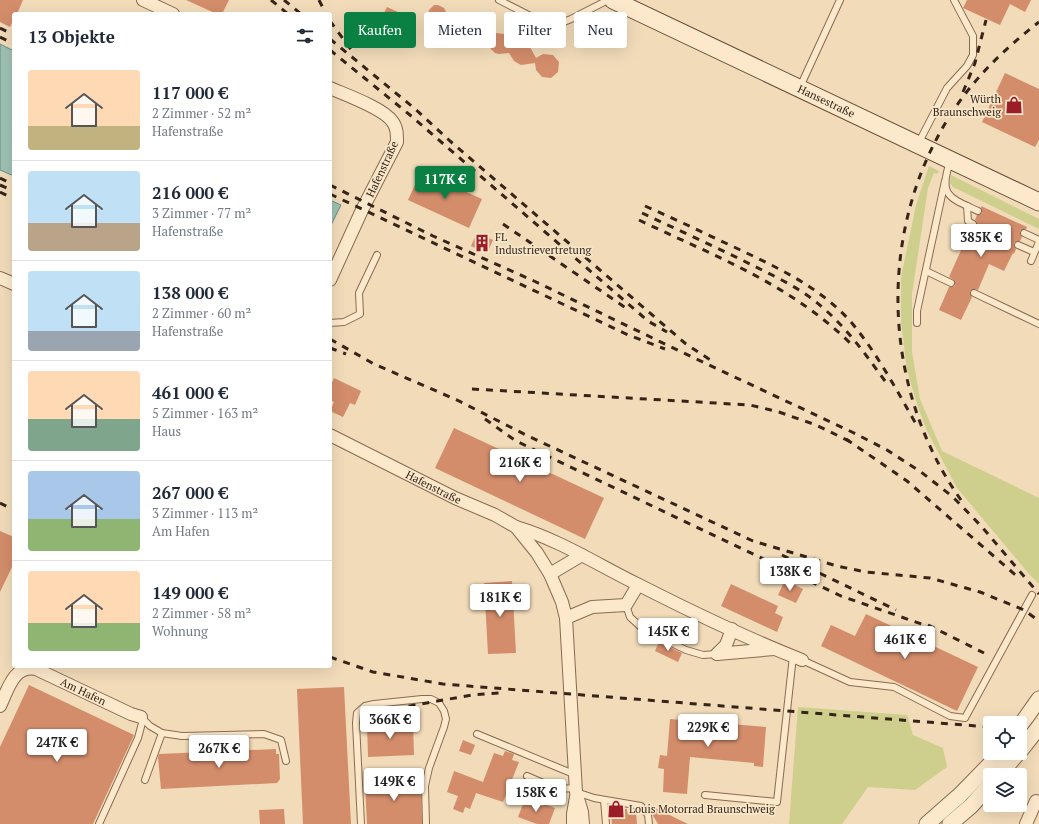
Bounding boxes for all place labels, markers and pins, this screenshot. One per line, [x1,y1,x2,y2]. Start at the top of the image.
place label: Würth Braunschweig [933,92,1002,119]
shop icon: Würth Braunschweig [1004,95,1024,115]
pin: 117K € [412,166,478,200]
pin: 385K € [948,224,1014,258]
place label: FL Industrievertretung [495,230,591,257]
building icon: FL Industrievertretung [472,233,492,253]
pin: 216K € [487,449,553,483]
pin: 138K € [757,558,823,592]
pin: 181K € [467,584,533,618]
pin: 145K € [635,618,701,652]
pin: 461K € [872,626,938,660]
pin: 366K € [357,706,423,740]
pin: 229K € [675,714,741,748]
pin: 247K € [24,729,90,763]
pin: 267K € [186,735,252,769]
pin: 149K € [361,768,427,802]
pin: 158K € [503,779,569,813]
shop icon: Louis Motorrad Braunschweig [606,799,626,819]
place label: Louis Motorrad Braunschweig [629,802,775,816]

